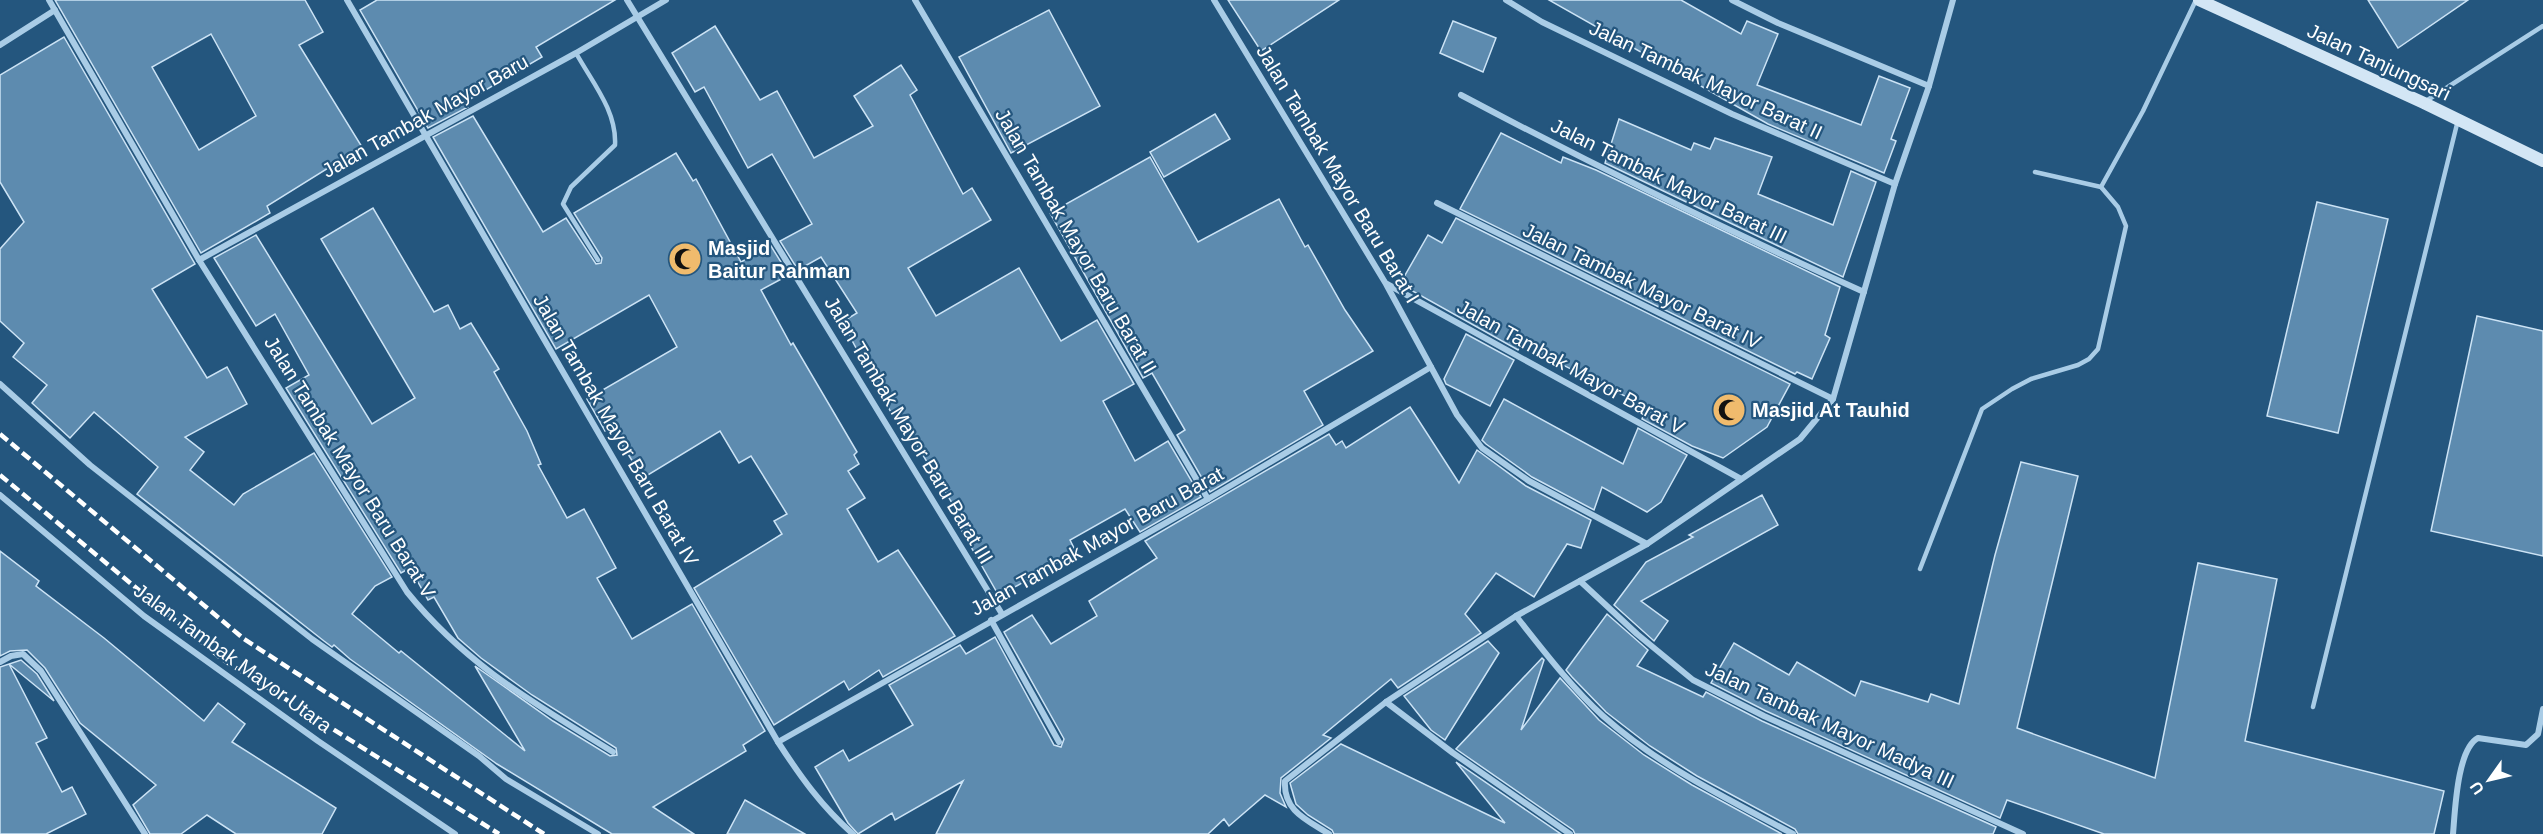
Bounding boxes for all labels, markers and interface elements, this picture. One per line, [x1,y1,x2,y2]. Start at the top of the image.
street label: Jalan Tambak Mayor Barat II [1586,16,1826,144]
street label: Jalan Tanjungsari [2304,19,2454,105]
street label: Jalan Tambak Mayor Baru Barat I [1252,41,1424,307]
street label: Jalan Tambak Mayor Baru [318,50,532,182]
street label: Jalan Tambak Mayor Baru Barat II [991,105,1161,377]
street label: Jalan Tambak Mayor Barat III [1547,114,1791,248]
street label: Jalan Tambak Mayor Barat IV [1519,219,1765,354]
place label: Masjid Baitur Rahman [708,237,850,282]
mosque icon: Masjid Baitur Rahman [667,241,703,277]
street label: Jalan Tambak Mayor Baru Barat IV [529,290,703,570]
street label: Jalan Tambak Mayor Baru Barat III [820,293,998,567]
street label: Jalan Tambak Mayor Barat V [1454,295,1689,439]
street label: Jalan Tambak Mayor Baru Barat V [260,332,440,602]
mosque icon: Masjid At Tauhid [1711,392,1747,428]
place label: Masjid At Tauhid [1752,399,1910,421]
street label: Jalan Tambak Mayor Baru Barat [967,462,1227,620]
street label: Jalan Tambak Mayor Utara [130,579,337,738]
street label: Jalan Tambak Mayor Madya III [1702,658,1958,792]
north arrow [2459,750,2519,810]
text: U [2467,779,2487,798]

